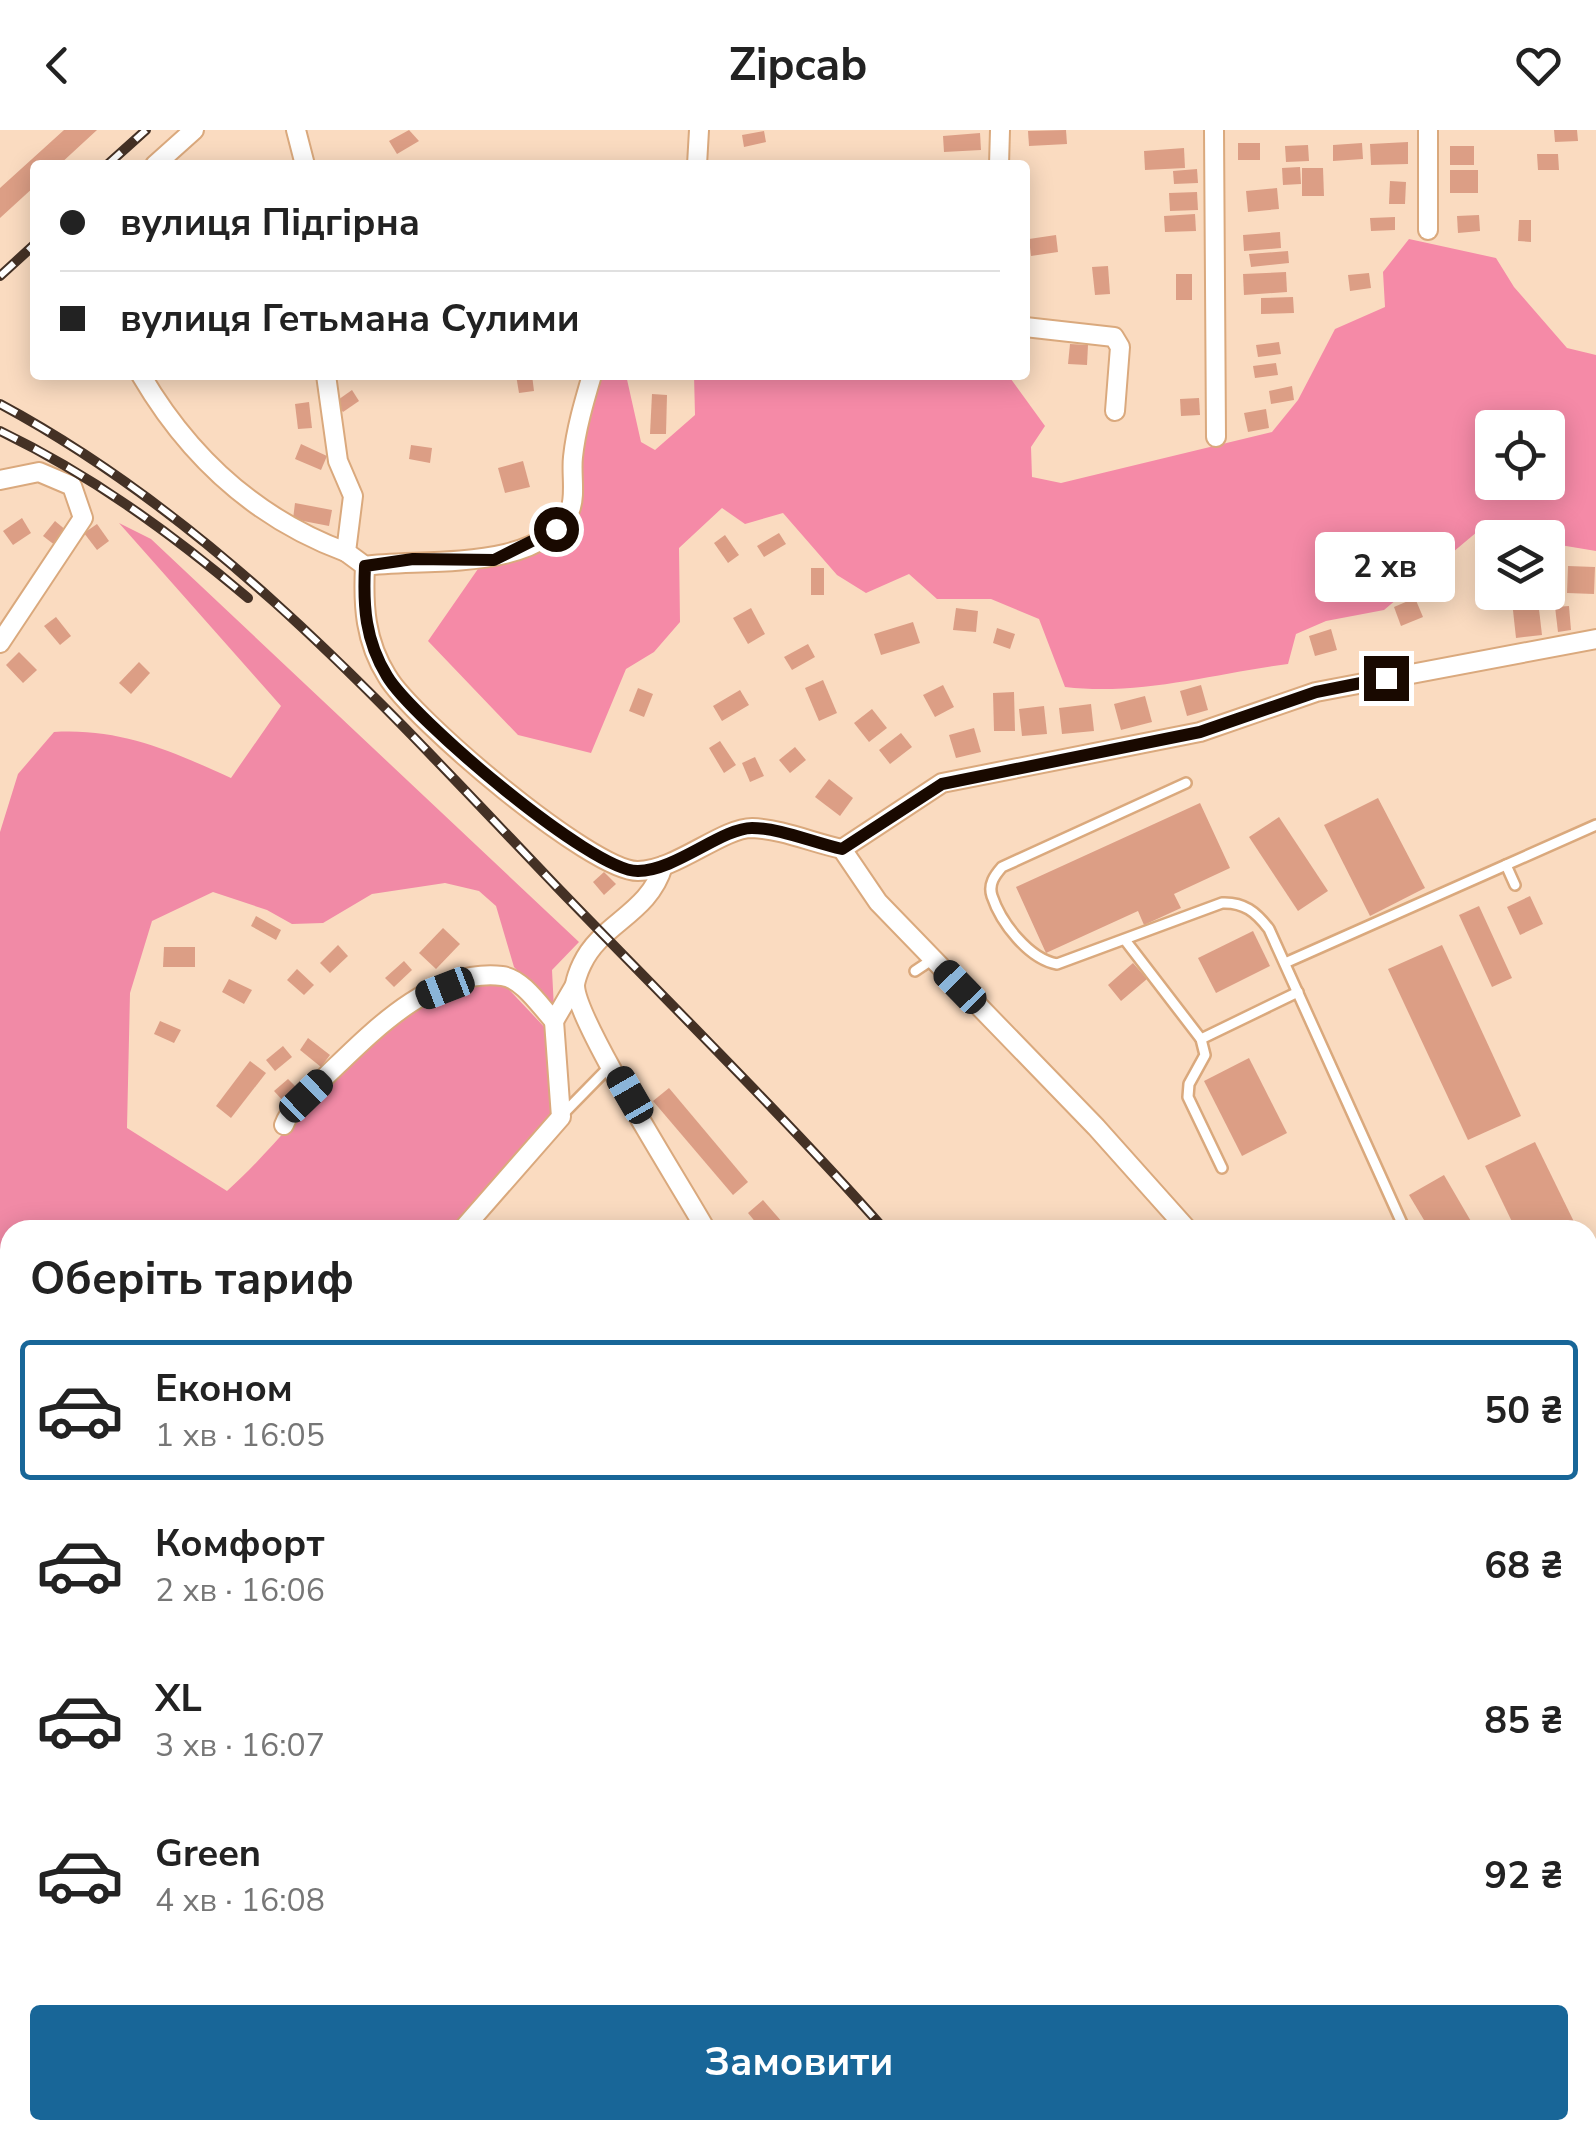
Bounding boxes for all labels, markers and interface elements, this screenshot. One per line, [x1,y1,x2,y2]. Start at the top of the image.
text: Zipcab [729,35,867,96]
icon: back [30,38,85,93]
icon: heart [1511,38,1566,93]
text: вулиця Підгірна [120,197,420,248]
text: вулиця Гетьмана Сулими [120,293,580,344]
map controls [1475,410,1565,610]
button: locate [1475,410,1565,500]
route start [534,507,579,552]
button: layers [1475,520,1565,610]
callout: 2 хв [1316,533,1456,603]
text: 2 хв [1353,545,1417,588]
route end [1364,656,1409,701]
car [928,955,992,1019]
car [412,963,478,1013]
car [602,1062,658,1128]
car [274,1064,338,1128]
text: Оберіть тариф [30,1249,354,1310]
text: Економ [155,1363,293,1414]
icon: car [35,1365,125,1455]
text: 50 ₴ [1484,1385,1563,1436]
text: 1 хв · 16:05 [155,1414,325,1457]
text: Комфорт [155,1518,324,1569]
icon: car [35,1520,125,1610]
text: 68 ₴ [1484,1540,1563,1591]
text: 2 хв · 16:06 [155,1569,325,1612]
text: XL [155,1673,202,1724]
icon: car [35,1675,125,1765]
text: 85 ₴ [1484,1695,1563,1746]
text: 3 хв · 16:07 [155,1724,325,1767]
text: Green [155,1828,261,1879]
icon: car [35,1830,125,1920]
text: 92 ₴ [1484,1850,1563,1901]
text: 4 хв · 16:08 [155,1879,325,1922]
button: Замовити [30,2005,1568,2120]

